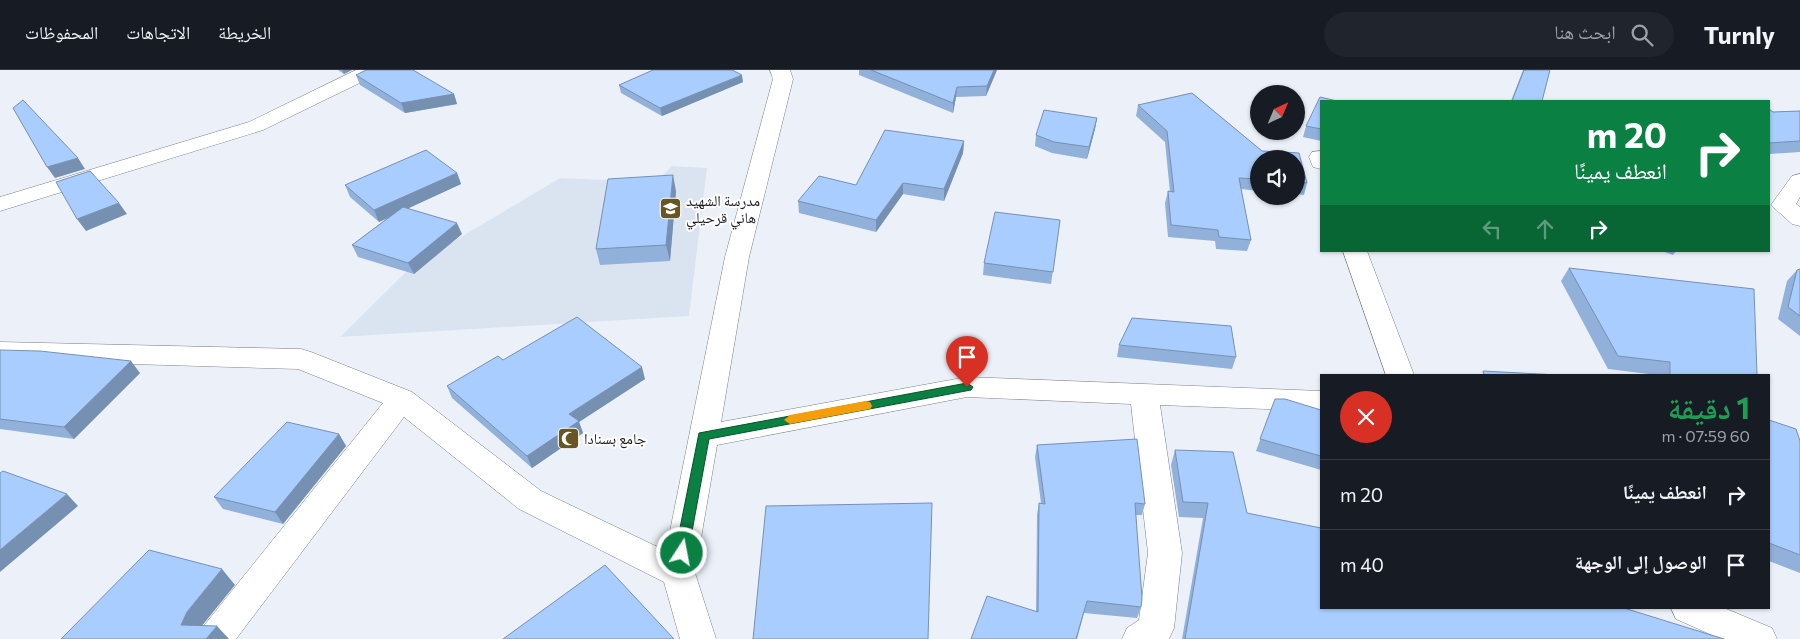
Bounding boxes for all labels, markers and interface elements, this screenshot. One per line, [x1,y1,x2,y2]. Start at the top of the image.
search box [1324,12,1674,57]
text: ابحث هنا [1554,20,1616,43]
text: Turnly [1704,20,1775,49]
text: المحفوظات [25,21,98,43]
text: الاتجاهات [126,21,190,43]
text: الخريطة [218,21,271,43]
icon: search [1628,21,1656,49]
north arrow [1250,85,1305,140]
map controls [1250,85,1305,205]
text: 20 m [1587,112,1667,155]
icon: right [1685,120,1750,185]
button: sound [1250,150,1305,205]
text: انعطف يمينًا [1574,157,1667,184]
place label: مدرسة الشهيد هاني قرحيلي [686,191,760,230]
school or university icon: مدرسة الشهيد هاني قرحيلي [658,197,682,221]
icon: left [1478,215,1506,243]
icon: ahead [1531,215,1559,243]
icon: right [1584,215,1612,243]
pin [946,336,988,387]
icon: arrive [953,343,981,371]
text: 1 دقيقة [1668,388,1750,425]
button: close [1340,391,1392,443]
mosque icon: جامع بسنادا [556,426,580,450]
text: 60 m · 07:59 [1661,426,1750,445]
place label: جامع بسنادا [584,429,647,449]
text: انعطف يمينًا [1623,480,1707,503]
icon: right [1722,481,1750,509]
text: 20 m [1340,483,1383,506]
position arrow [655,526,707,578]
text: الوصول إلى الوجهة [1575,550,1707,573]
icon: arrive [1722,551,1750,579]
text: 40 m [1340,553,1384,576]

